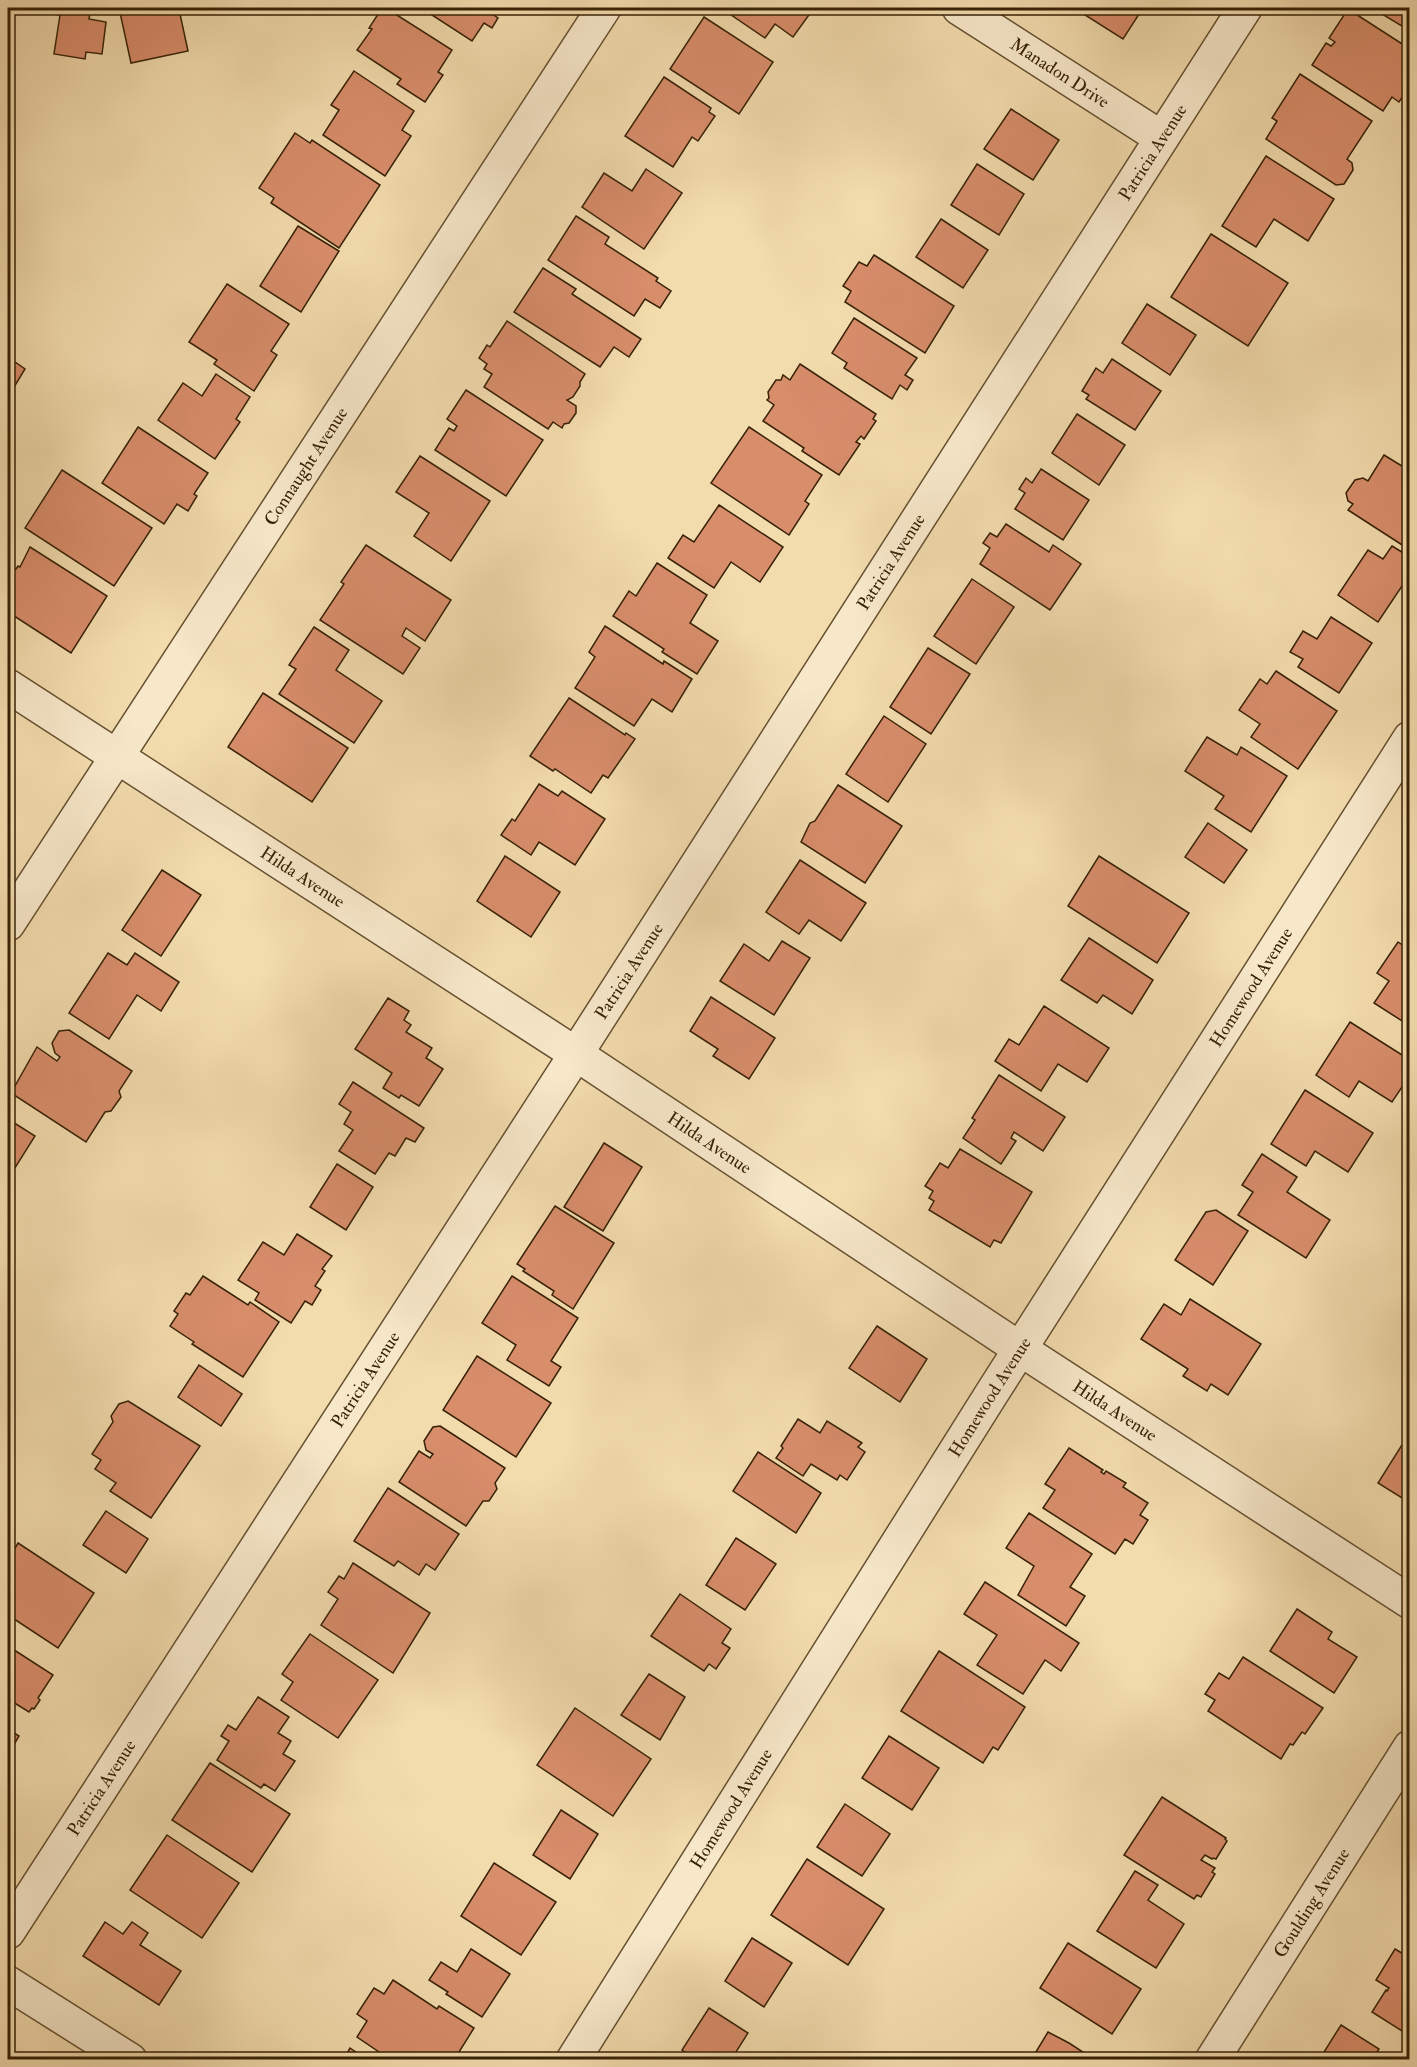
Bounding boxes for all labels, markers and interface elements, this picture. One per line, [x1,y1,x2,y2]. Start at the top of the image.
street label: Manadon Drive [1006,33,1114,113]
street label: Patricia Avenue [1113,99,1192,205]
street label: Connaught Avenue [259,402,353,530]
street label: Patricia Avenue [851,509,930,614]
street label: Hilda Avenue [256,841,350,913]
street label: Patricia Avenue [590,918,669,1024]
street label: Homewood Avenue [1204,923,1298,1052]
street label: Hilda Avenue [663,1106,756,1179]
street label: Patricia Avenue [326,1327,405,1432]
street label: Homewood Avenue [943,1332,1036,1461]
street label: Hilda Avenue [1068,1375,1162,1447]
street label: Patricia Avenue [62,1735,141,1840]
street label: Homewood Avenue [685,1744,778,1873]
street label: Goulding Avenue [1268,1843,1355,1962]

